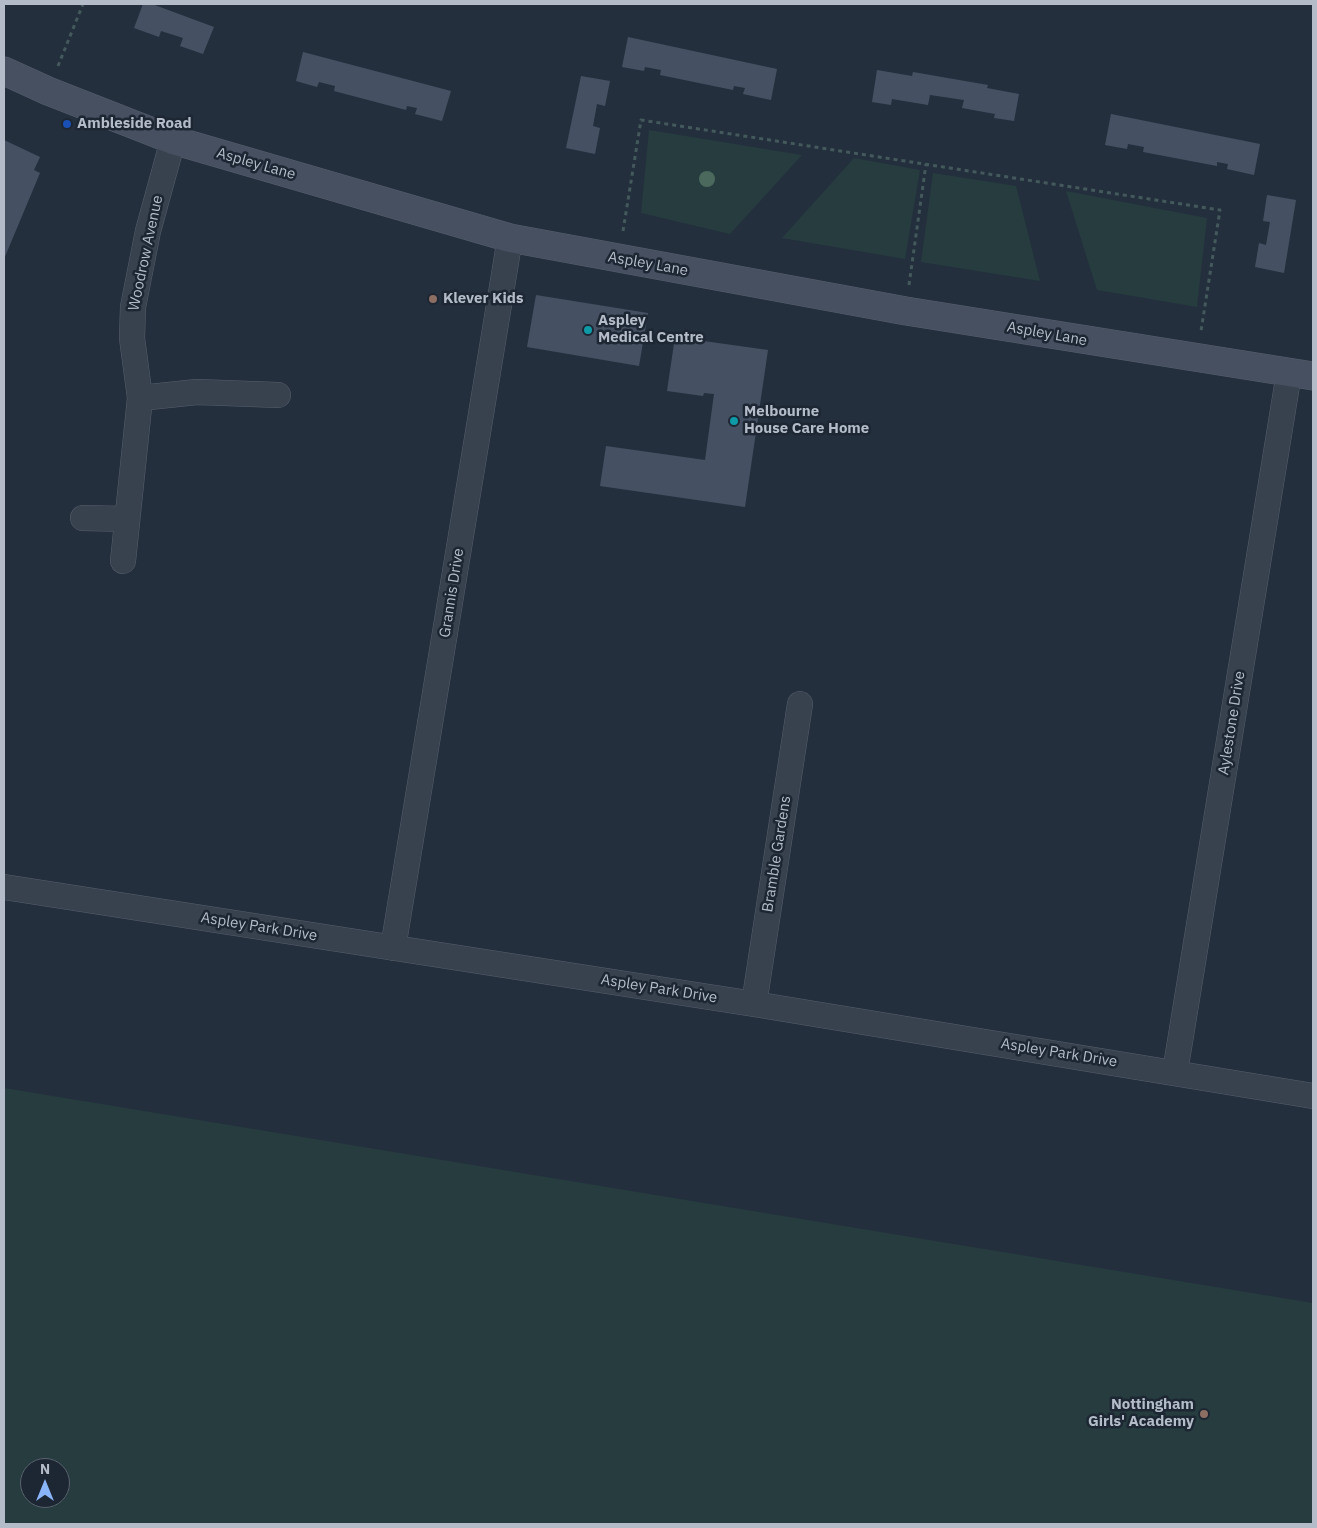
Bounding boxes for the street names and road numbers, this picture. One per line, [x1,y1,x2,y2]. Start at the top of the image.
street label: Aspley Lane [215,144,297,184]
street label: Woodrow Avenue [125,194,167,312]
street label: Aspley Lane [606,248,690,280]
street label: Aspley Lane [1005,318,1089,350]
street label: Grannis Drive [436,547,468,639]
street label: Aylestone Drive [1215,670,1249,776]
street label: Bramble Gardens [759,795,795,913]
street label: Aspley Park Drive [200,909,318,945]
street label: Aspley Park Drive [600,971,718,1007]
street label: Aspley Park Drive [1000,1035,1118,1071]

